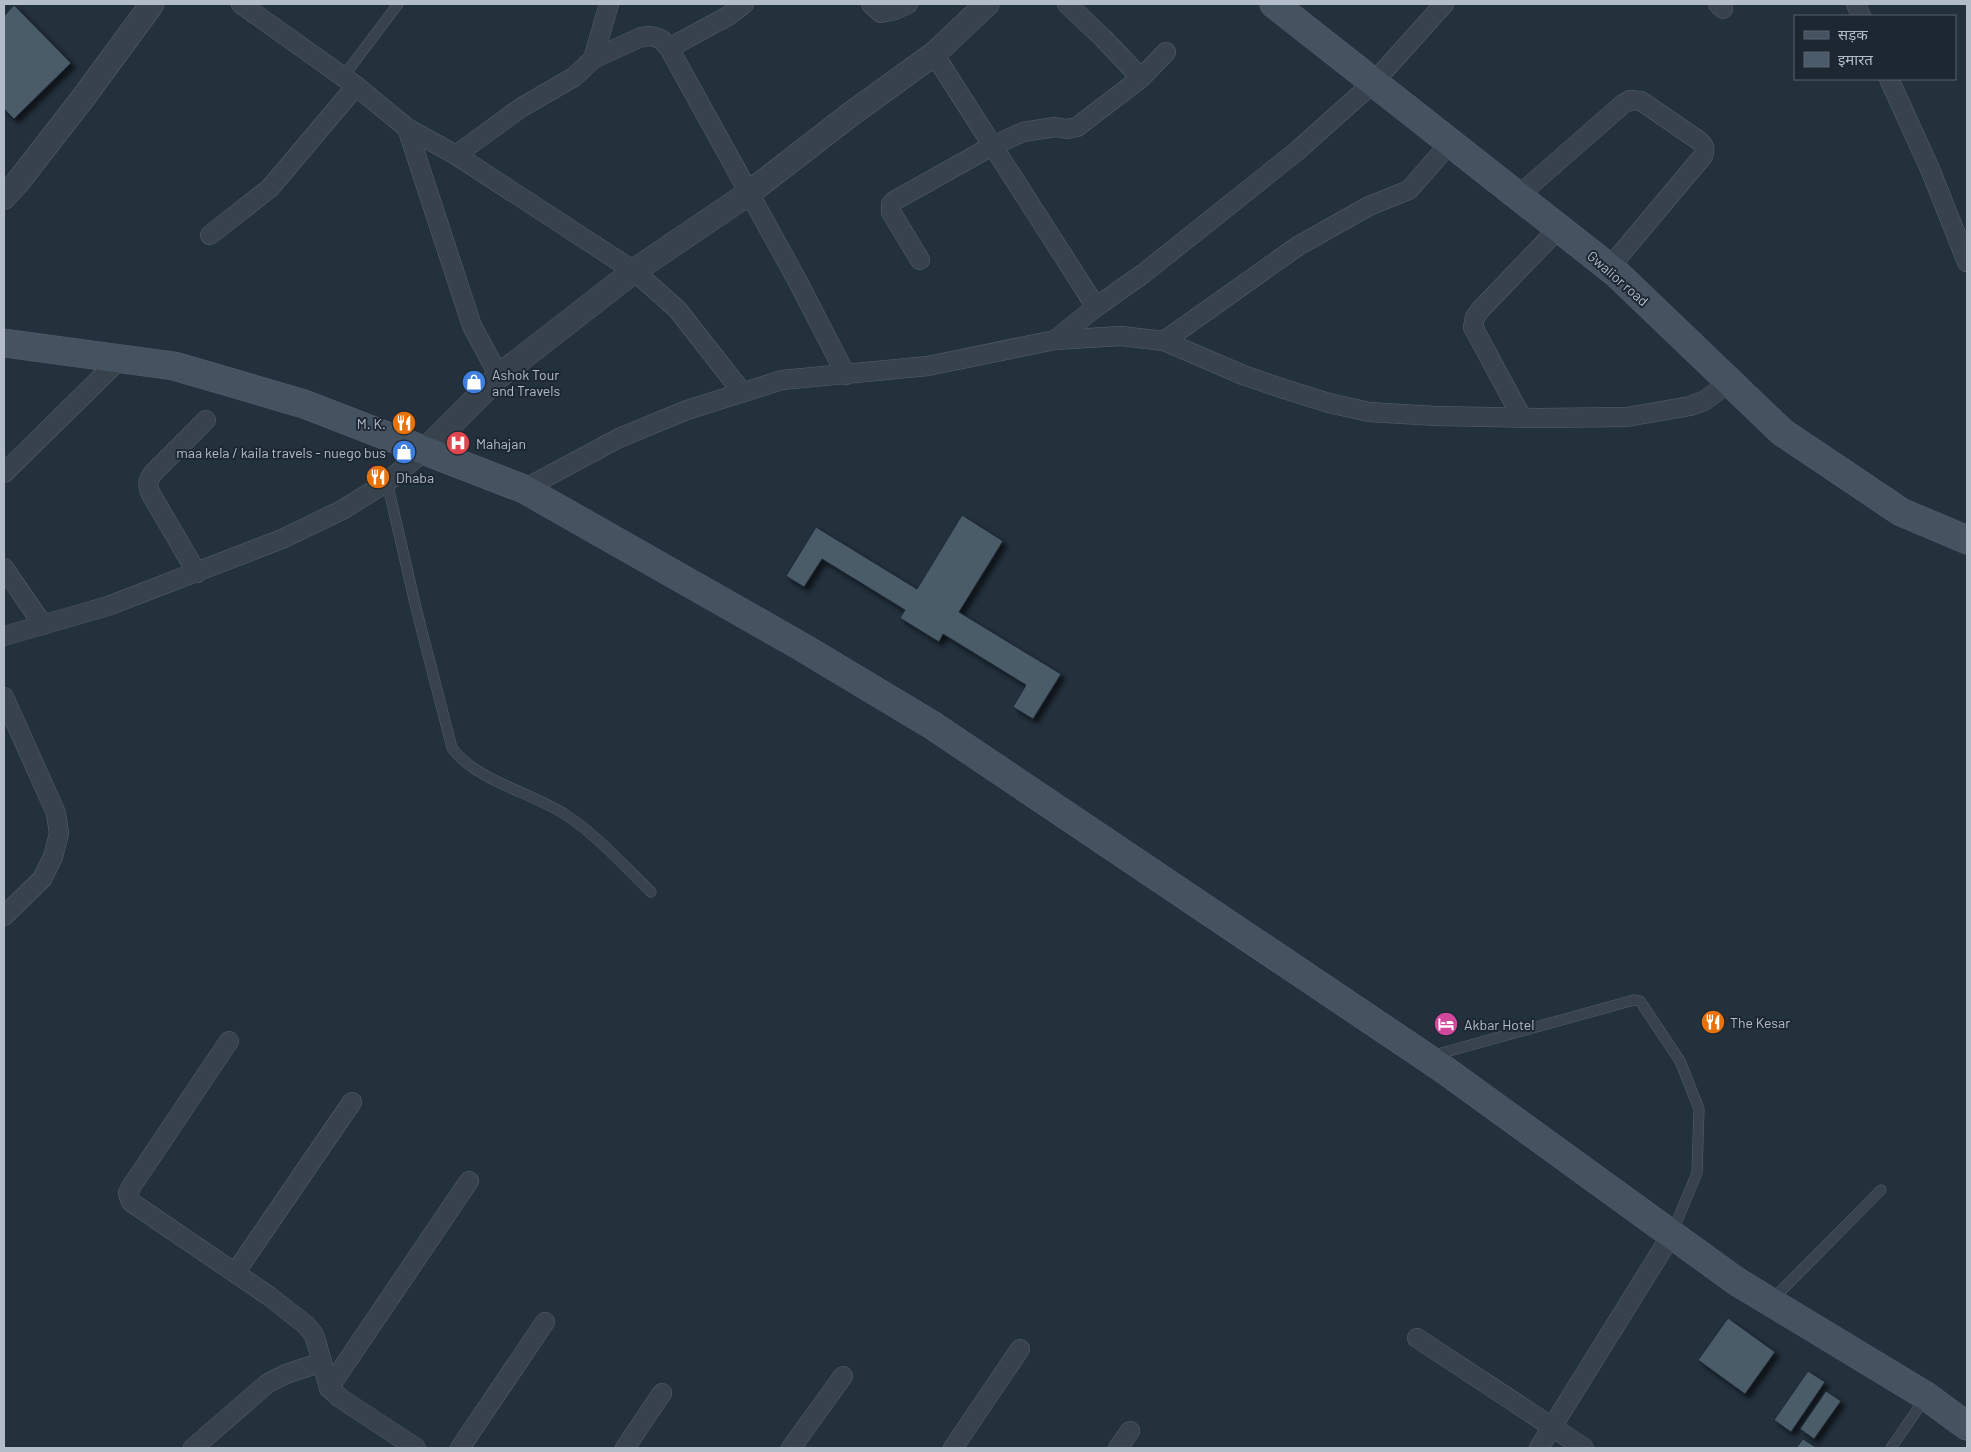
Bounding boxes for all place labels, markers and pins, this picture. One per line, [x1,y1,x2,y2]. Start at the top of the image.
place label: Ashok Tour and Travels [492,366,561,399]
shop icon: Ashok Tour and Travels [461,369,487,395]
restaurant icon: M. K. [391,410,417,436]
place label: M. K. [357,415,386,432]
hospital icon: Mahajan [445,430,471,456]
place label: Mahajan [476,435,526,452]
shop icon: maa kela / kaila travels - nuego bus [391,439,417,465]
place label: maa kela / kaila travels - nuego bus [176,444,386,461]
restaurant icon: Dhaba [365,464,391,490]
place label: Dhaba [396,469,434,486]
restaurant icon: The Kesar [1700,1009,1726,1035]
hotel icon: Akbar Hotel [1433,1011,1459,1037]
place label: The Kesar [1730,1014,1790,1031]
place label: Akbar Hotel [1464,1016,1534,1033]

